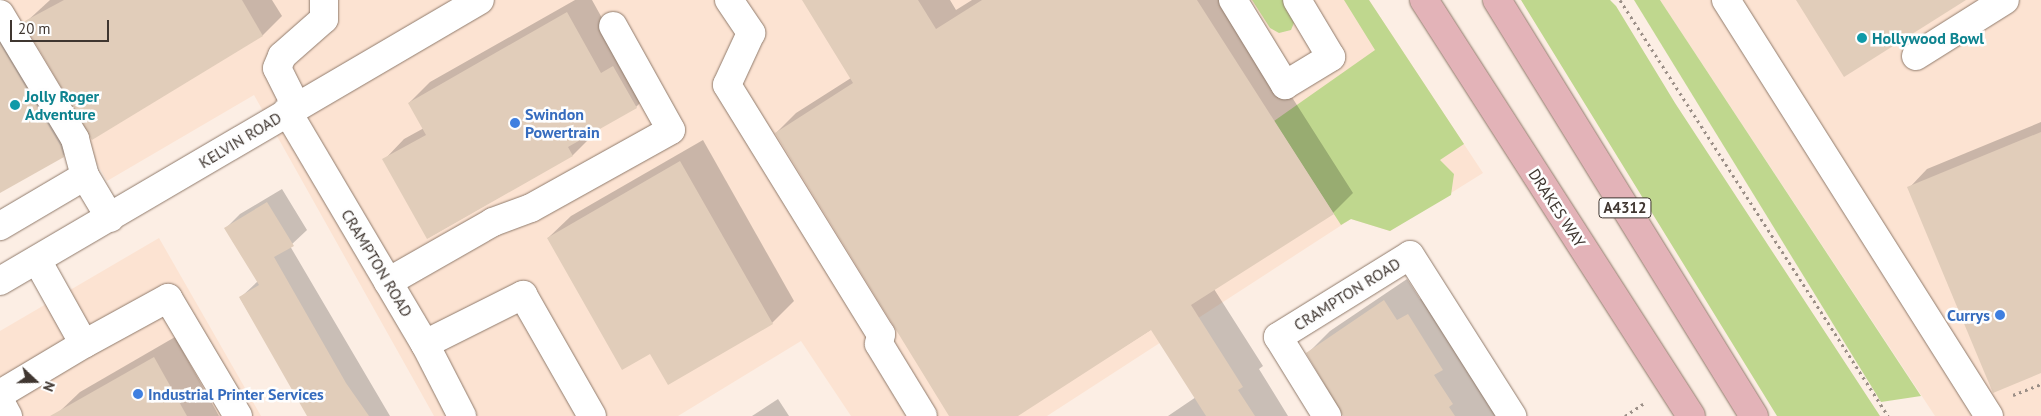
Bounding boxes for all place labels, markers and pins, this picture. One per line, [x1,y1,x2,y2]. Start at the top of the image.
place label: Hollywood Bowl [1872,28,1984,48]
marker: Hollywood Bowl [1856,32,1868,44]
place label: Jolly Roger Adventure [25,86,100,124]
marker: Jolly Roger Adventure [9,99,21,111]
place label: Swindon Powertrain [525,104,600,142]
marker: Swindon Powertrain [509,117,521,129]
place label: Currys [1947,305,1990,325]
marker: Currys [1994,309,2006,321]
place label: Industrial Printer Services [148,384,324,404]
marker: Industrial Printer Services [132,388,144,400]

